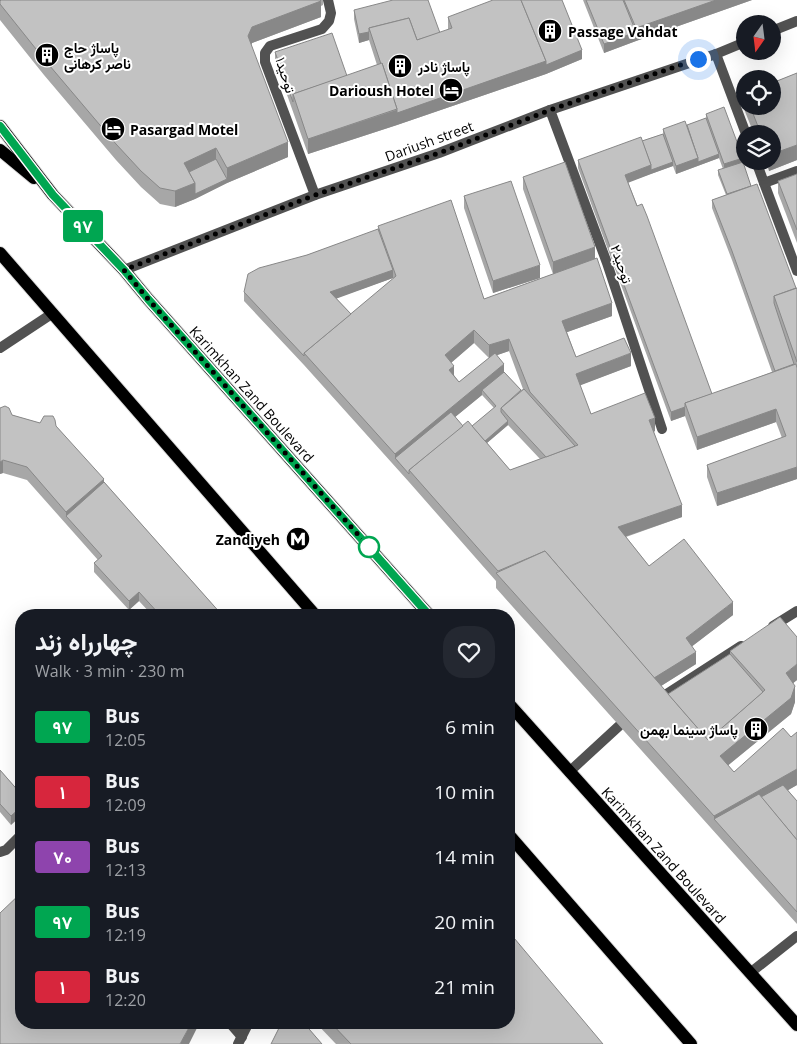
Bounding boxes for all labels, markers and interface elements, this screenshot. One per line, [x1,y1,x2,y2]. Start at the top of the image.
north arrow [736,15,781,60]
map controls [736,15,781,170]
building icon: Passage Vahdat [537,18,563,44]
place label: Passage Vahdat [568,22,678,41]
place label: پاساژ حاج ناصر کرهانی [64,38,131,73]
building icon: پاساژ حاج ناصر کرهانی [34,42,60,68]
your location [686,47,711,72]
building icon: پاساژ نادر [387,53,413,79]
street label: توحید۱ [271,55,301,95]
place label: پاساژ نادر [417,57,470,77]
button: locate [736,70,781,115]
hotel icon: Darioush Hotel [438,77,464,103]
place label: Darioush Hotel [329,81,434,100]
hotel icon: Pasargad Motel [100,116,126,142]
street label: Dariush street [382,116,476,166]
place label: Pasargad Motel [130,120,238,139]
button: layers [736,125,781,170]
line badge: ۹۷ [61,210,106,242]
text: ۹۷ [73,214,93,238]
street label: توحید۲ [607,242,637,286]
street label: Karimkhan Zand Boulevard [186,322,318,466]
metro station icon: Zandiyeh [285,526,311,552]
place label: Zandiyeh [216,530,280,549]
unlabelled marker [358,536,380,558]
text: چهارراه زند [35,624,137,657]
button: heart [443,626,495,678]
text: Walk · 3 min · 230 m [35,660,185,682]
text: Bus [105,703,140,729]
text: 6 min [445,714,495,740]
text: ۹۷ [53,715,72,739]
building icon: پاساژ سینما بهمن [743,716,769,742]
place label: پاساژ سینما بهمن [640,720,738,740]
text: 12:05 [105,729,146,751]
text: Bus [105,768,140,794]
text: 10 min [434,779,495,805]
text: ۱ [60,780,65,804]
street label: Karimkhan Zand Boulevard [598,783,730,927]
text: 12:09 [105,794,146,816]
text: Bus [105,833,140,859]
text: 14 min [434,844,495,870]
text: ۷۰ [53,845,72,869]
text: 12:13 [105,859,146,881]
text: Bus [105,898,140,924]
text: 20 min [434,909,495,935]
text: ۹۷ [53,910,72,934]
text: 12:19 [105,924,146,946]
text: Bus [105,963,140,989]
text: 21 min [434,974,495,1000]
text: ۱ [60,975,65,999]
text: 12:20 [105,989,146,1011]

